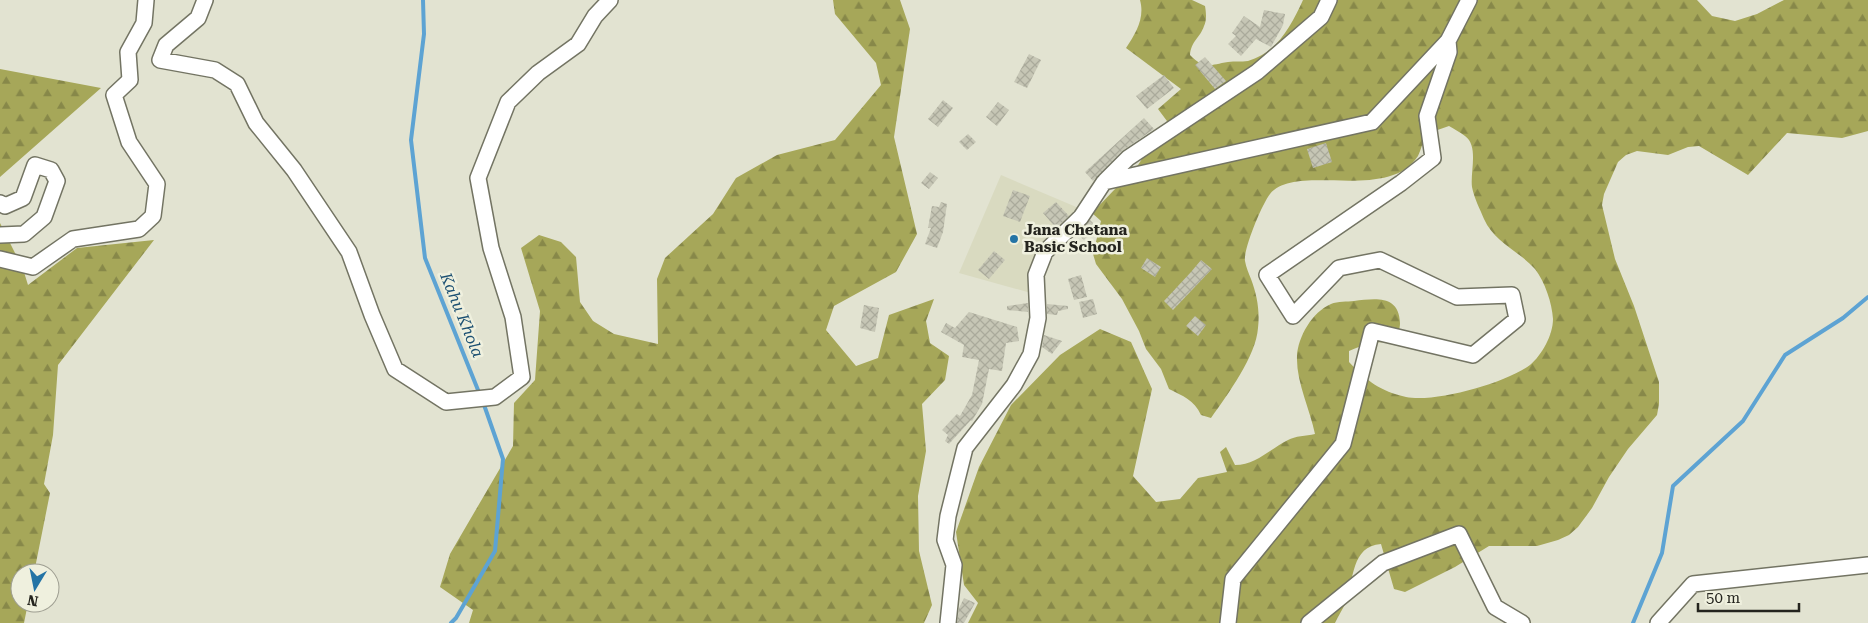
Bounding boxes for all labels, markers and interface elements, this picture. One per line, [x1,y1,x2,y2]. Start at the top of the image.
place label: Jana Chetana Basic School [1024,221,1128,256]
marker: Jana Chetana Basic School [1008,233,1020,245]
water label: Kahu Khola [436,269,488,361]
north arrow [10,563,60,613]
scale bar [1698,580,1799,612]
text: 50 m [1706,589,1741,607]
text: N [26,592,39,610]

